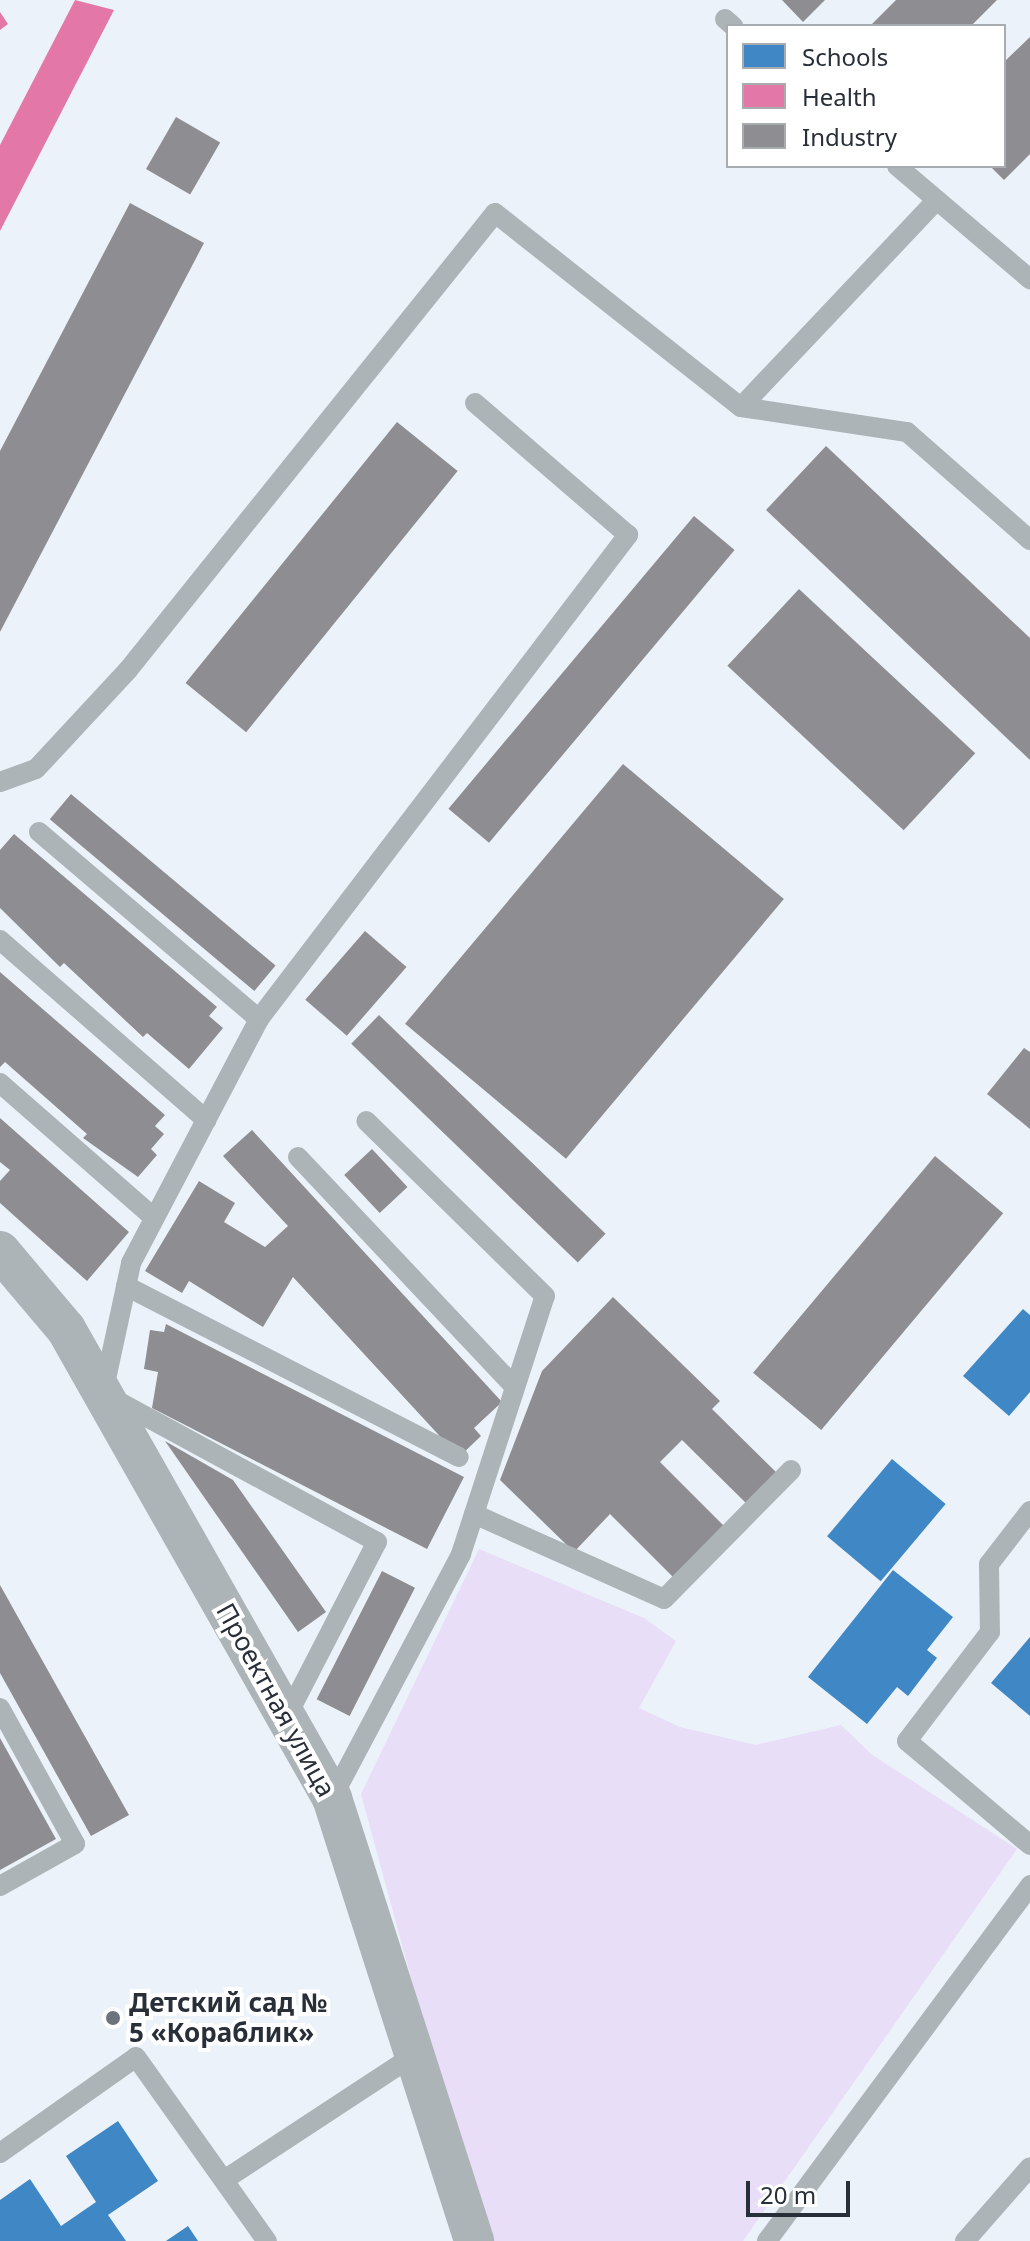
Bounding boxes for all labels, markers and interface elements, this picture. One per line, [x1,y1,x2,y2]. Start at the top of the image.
legend [726,24,1006,168]
text: Schools [802,40,888,73]
text: Health [802,80,876,113]
text: Industry [802,120,897,153]
street label: Проектная улица [210,1598,342,1802]
place label: Детский сад № 5 «Кораблик» [129,1987,328,2048]
marker: Детский сад № 5 «Кораблик» [104,2009,122,2027]
scale bar [750,2165,854,2215]
text: 20 m [760,2178,816,2211]

